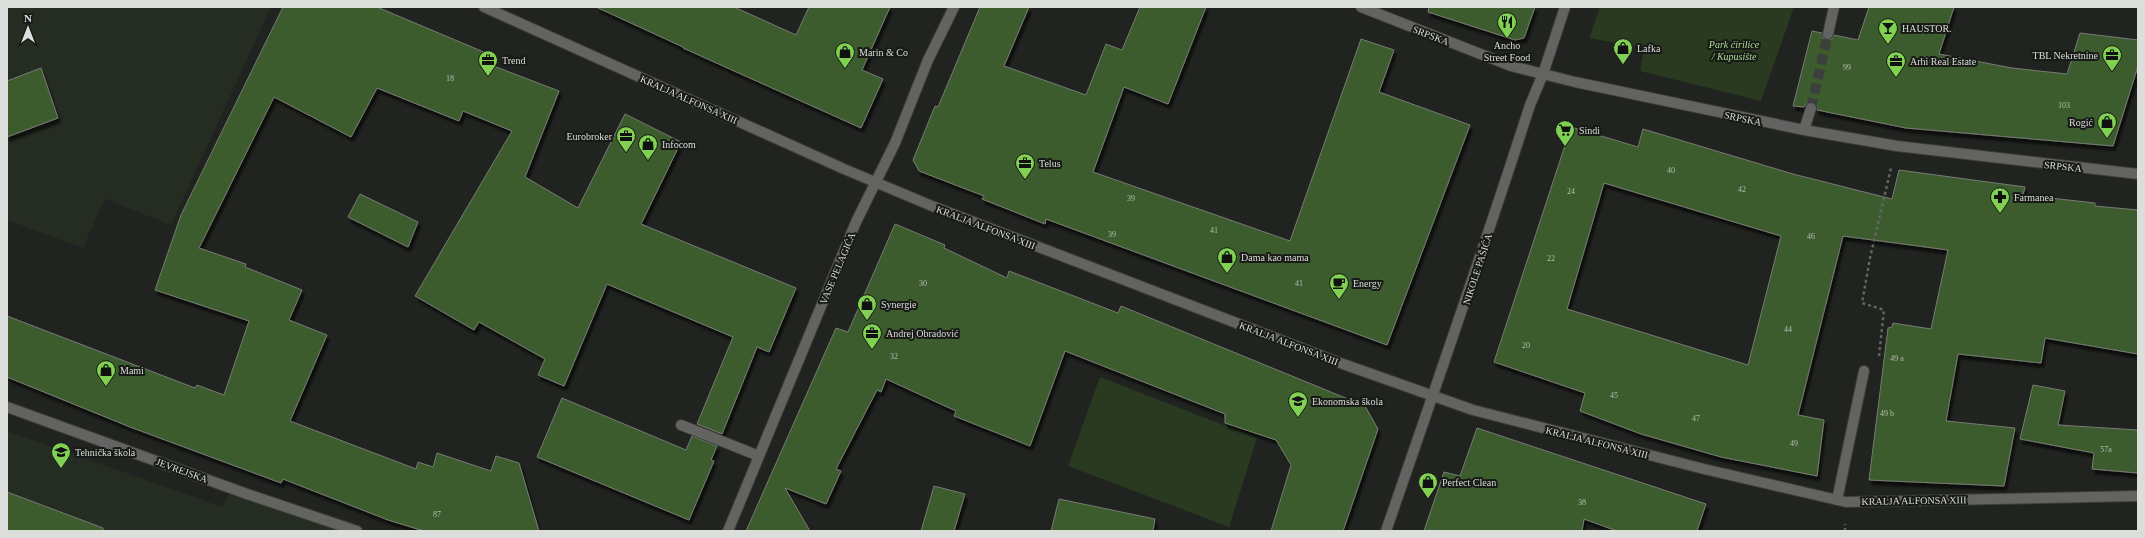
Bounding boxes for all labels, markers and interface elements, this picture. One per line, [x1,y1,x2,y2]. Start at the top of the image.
north arrow [8,8,48,48]
restaurant icon: Ancho Street Food [1496,11,1518,39]
text: N [24,12,32,24]
bar icon: HAUSTOR. [1877,17,1899,45]
place label: HAUSTOR. [1902,23,1952,34]
street label: SRPSKA [1411,24,1451,48]
shop icon: Lafka [1612,37,1634,65]
park label: Park ćirilice / Kupusište [1708,39,1760,62]
place label: Ancho Street Food [1484,40,1530,63]
shop icon: Marin & Co [834,41,856,69]
place label: Lafka [1637,43,1661,54]
office icon: TBL Nekretnine [2101,44,2123,72]
place label: Marin & Co [859,47,908,58]
office icon: Trend [477,49,499,77]
office icon: Arhi Real Estate [1885,50,1907,78]
place label: TBL Nekretnine [2033,50,2099,61]
place label: Trend [502,55,526,66]
place label: Arhi Real Estate [1910,56,1977,67]
house number: 99 [1843,63,1851,72]
street label: KRALJA ALFONSA XIII [639,73,739,126]
house number: 18 [446,74,454,83]
house number: 103 [2058,101,2070,110]
street label: SRPSKA [1723,109,1763,128]
shop icon: Rogić [2096,111,2118,139]
place label: Rogić [2069,117,2094,128]
supermarket icon: Sindi [1554,119,1576,147]
office icon: Eurobroker [615,125,637,153]
place label: Sindi [1579,125,1600,136]
place label: Eurobroker [566,131,613,142]
shop icon: Infocom [637,133,659,161]
place label: Infocom [662,139,696,150]
office icon: Telus [1014,152,1036,180]
place label: Telus [1039,158,1061,169]
street label: SRPSKA [2044,159,2083,174]
house number: 40 [1667,166,1675,175]
house number: 42 [1738,185,1746,194]
pharmacy icon: Farmanea [1989,186,2011,214]
house number: 24 [1567,187,1575,196]
place label: Farmanea [2014,192,2054,203]
house number: 39 [1127,194,1135,203]
street label: KRALJA ALFONSA XIII [935,204,1037,251]
house number: 41 [1210,226,1218,235]
street label: VASE PELAGIĆA [817,230,858,306]
house number: 39 [1108,230,1116,239]
street label: NIKOLE PAŠIĆA [1461,231,1494,306]
house number: 46 [1807,232,1815,241]
shop icon: Dama kao mama [1216,246,1238,274]
place label: Dama kao mama [1241,252,1309,263]
house number: 22 [1547,254,1555,263]
cafe icon: Energy [1328,272,1350,300]
place label: Energy [1353,278,1382,289]
house number: 30 [919,279,927,288]
house number: 41 [1295,279,1303,288]
shop icon: Synergie [856,293,878,321]
place label: Synergie [881,299,917,310]
street label: KRALJA ALFONSA XIII [1238,320,1340,367]
office icon: Andrej Obradović [861,322,883,350]
house number: 44 [1784,325,1792,334]
place label: Andrej Obradović [886,328,959,339]
house number: 20 [1522,341,1530,350]
house number: 32 [890,352,898,361]
house number: 49 a [1890,354,1904,363]
shop icon: Mami [95,359,117,387]
place label: Mami [120,365,144,376]
school or university icon: Ekonomska škola [1287,390,1309,418]
house number: 45 [1610,391,1618,400]
place label: Ekonomska škola [1312,396,1383,407]
house number: 49 b [1880,409,1894,418]
house number: 47 [1692,414,1700,423]
street label: KRALJA ALFONSA XIII [1545,424,1649,461]
house number: 49 [1790,439,1798,448]
school or university icon: Tehnička škola [50,441,72,469]
house number: 57a [2100,445,2112,454]
place label: Tehnička škola [75,447,136,458]
street label: JEVREJSKA [155,456,210,485]
shop icon: Perfect Clean [1417,471,1439,499]
place label: Perfect Clean [1442,477,1496,488]
street label: KRALJA ALFONSA XIII [1861,494,1967,507]
house number: 38 [1578,498,1586,507]
house number: 87 [433,510,441,519]

